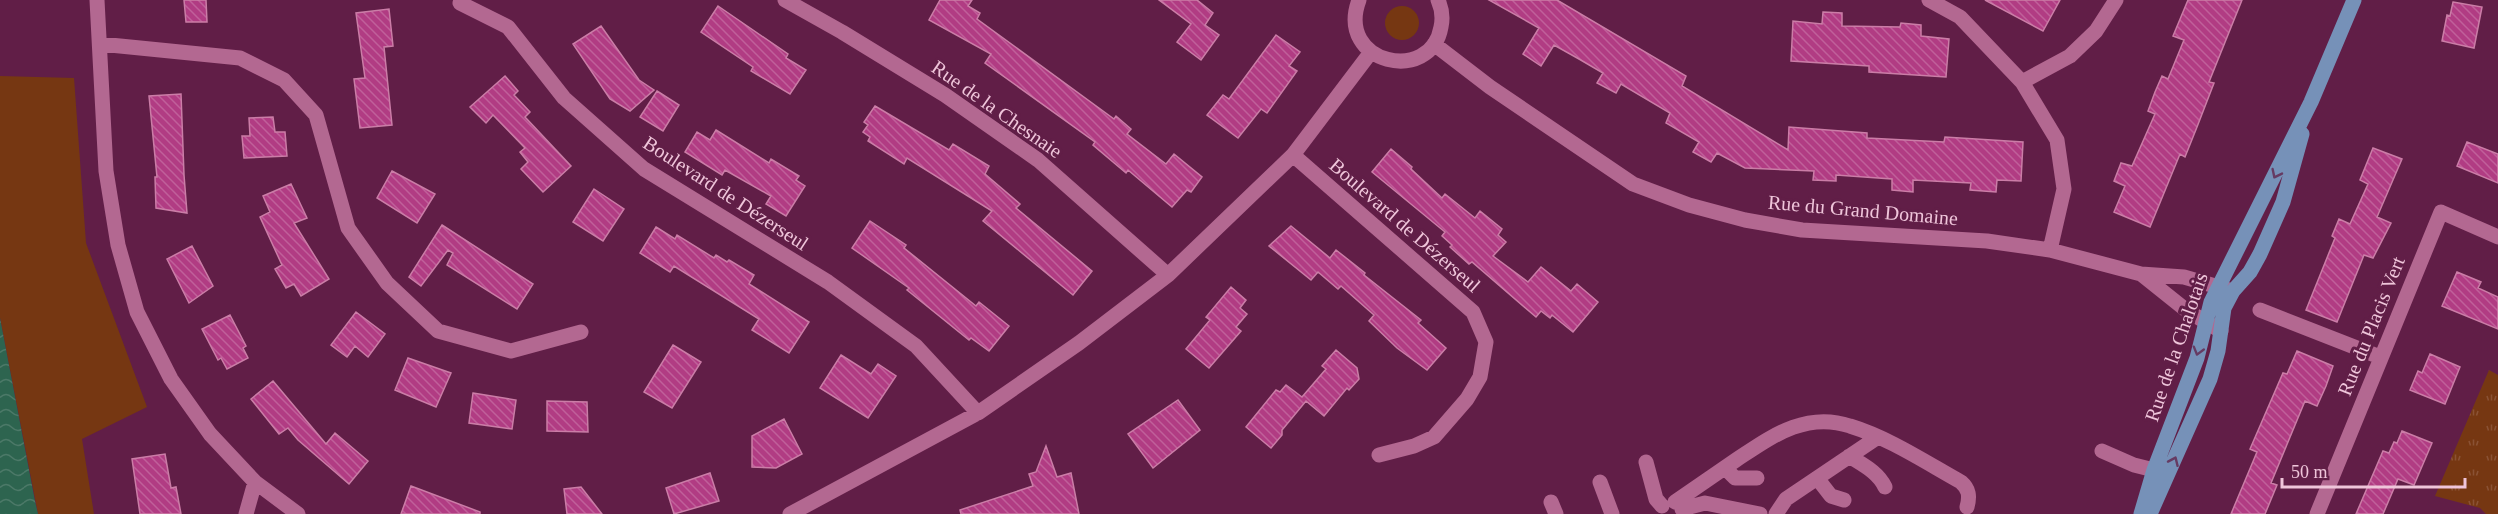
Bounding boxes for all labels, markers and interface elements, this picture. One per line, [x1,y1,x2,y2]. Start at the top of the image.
street label: Rue de la Chesnaie [928,56,1066,162]
street label: Boulevard de Dézerseul [639,131,813,255]
street label: Boulevard de Dézerseul [1325,154,1485,297]
one-way arrow [2271,167,2283,178]
street label: Rue du Grand Domaine [1767,191,1959,229]
street label: Rue du Placis Vert [2333,253,2409,399]
street label: Rue de la Chalotais [2140,269,2212,424]
one-way arrow [2193,345,2205,356]
scale bar [2282,451,2465,489]
one-way arrow [2167,456,2179,467]
text: 50 m [2291,462,2328,482]

